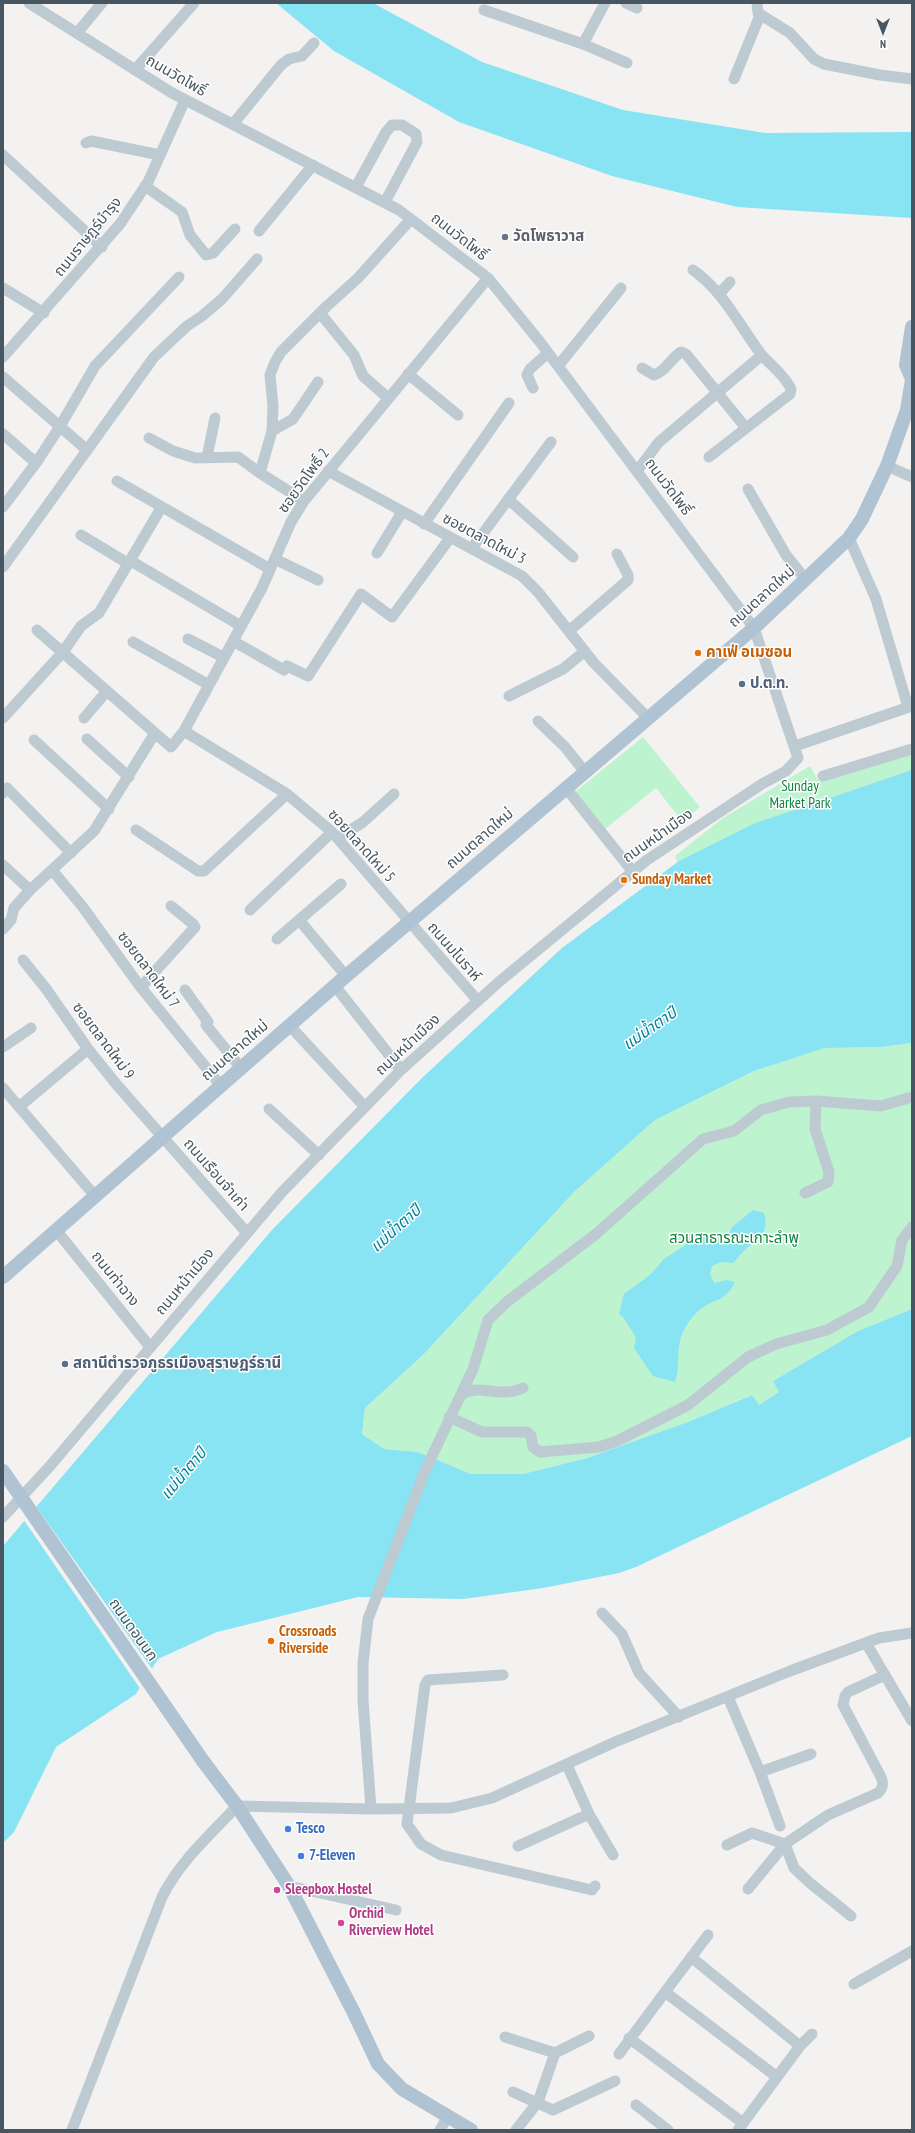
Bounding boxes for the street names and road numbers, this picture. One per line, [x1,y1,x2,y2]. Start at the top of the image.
street label: ถนนวัดโพธิ์ [143,51,209,101]
street label: ถนนราษฎร์บำรุง [50,194,126,280]
street label: ถนนวัดโพธิ์ [427,209,491,265]
street label: ซอยวัดโพธิ์ 2 [275,445,333,517]
street label: ถนนวัดโพธิ์ [641,455,695,519]
street label: ซอยตลาดใหม่ 3 [439,510,529,568]
street label: ถนนตลาดใหม่ [725,562,799,632]
street label: ถนนตลาดใหม่ [443,805,517,873]
street label: ถนนหน้าเมือง [619,805,697,867]
street label: ซอยตลาดใหม่ 5 [324,806,398,886]
street label: ถนนมโนราห์ [423,919,485,985]
street label: ซอยตลาดใหม่ 7 [113,928,183,1012]
street label: ซอยตลาดใหม่ 9 [68,999,138,1083]
street label: ถนนหน้าเมือง [372,1011,444,1079]
street label: ถนนตลาดใหม่ [198,1017,272,1085]
street label: ถนนเรือนจำเก่า [180,1135,252,1215]
street label: ถนนหน้าเมือง [152,1245,218,1319]
street label: ถนนท่าฉาง [87,1248,143,1310]
street label: ถนนดอนนก [105,1595,161,1665]

